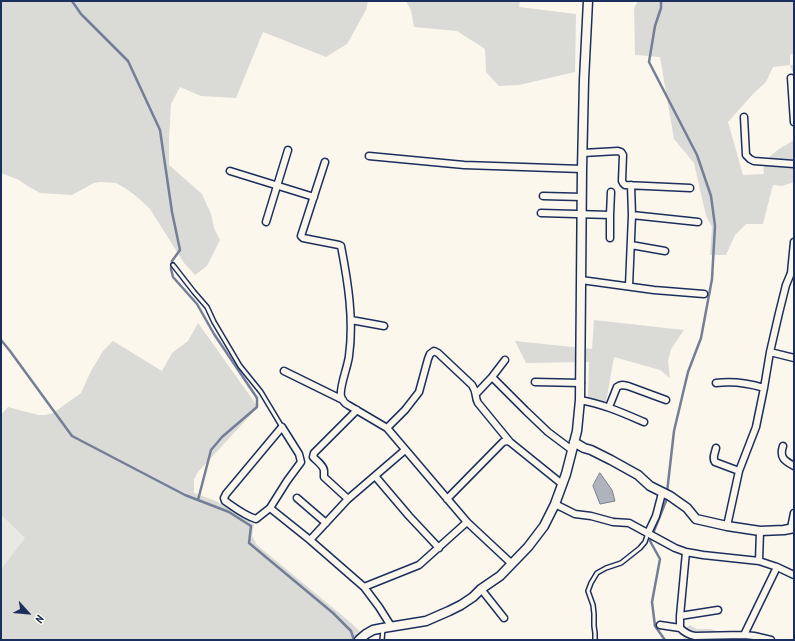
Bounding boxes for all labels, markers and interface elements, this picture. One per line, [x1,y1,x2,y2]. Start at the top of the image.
north arrow [8,593,48,633]
text: N [29,611,48,626]

